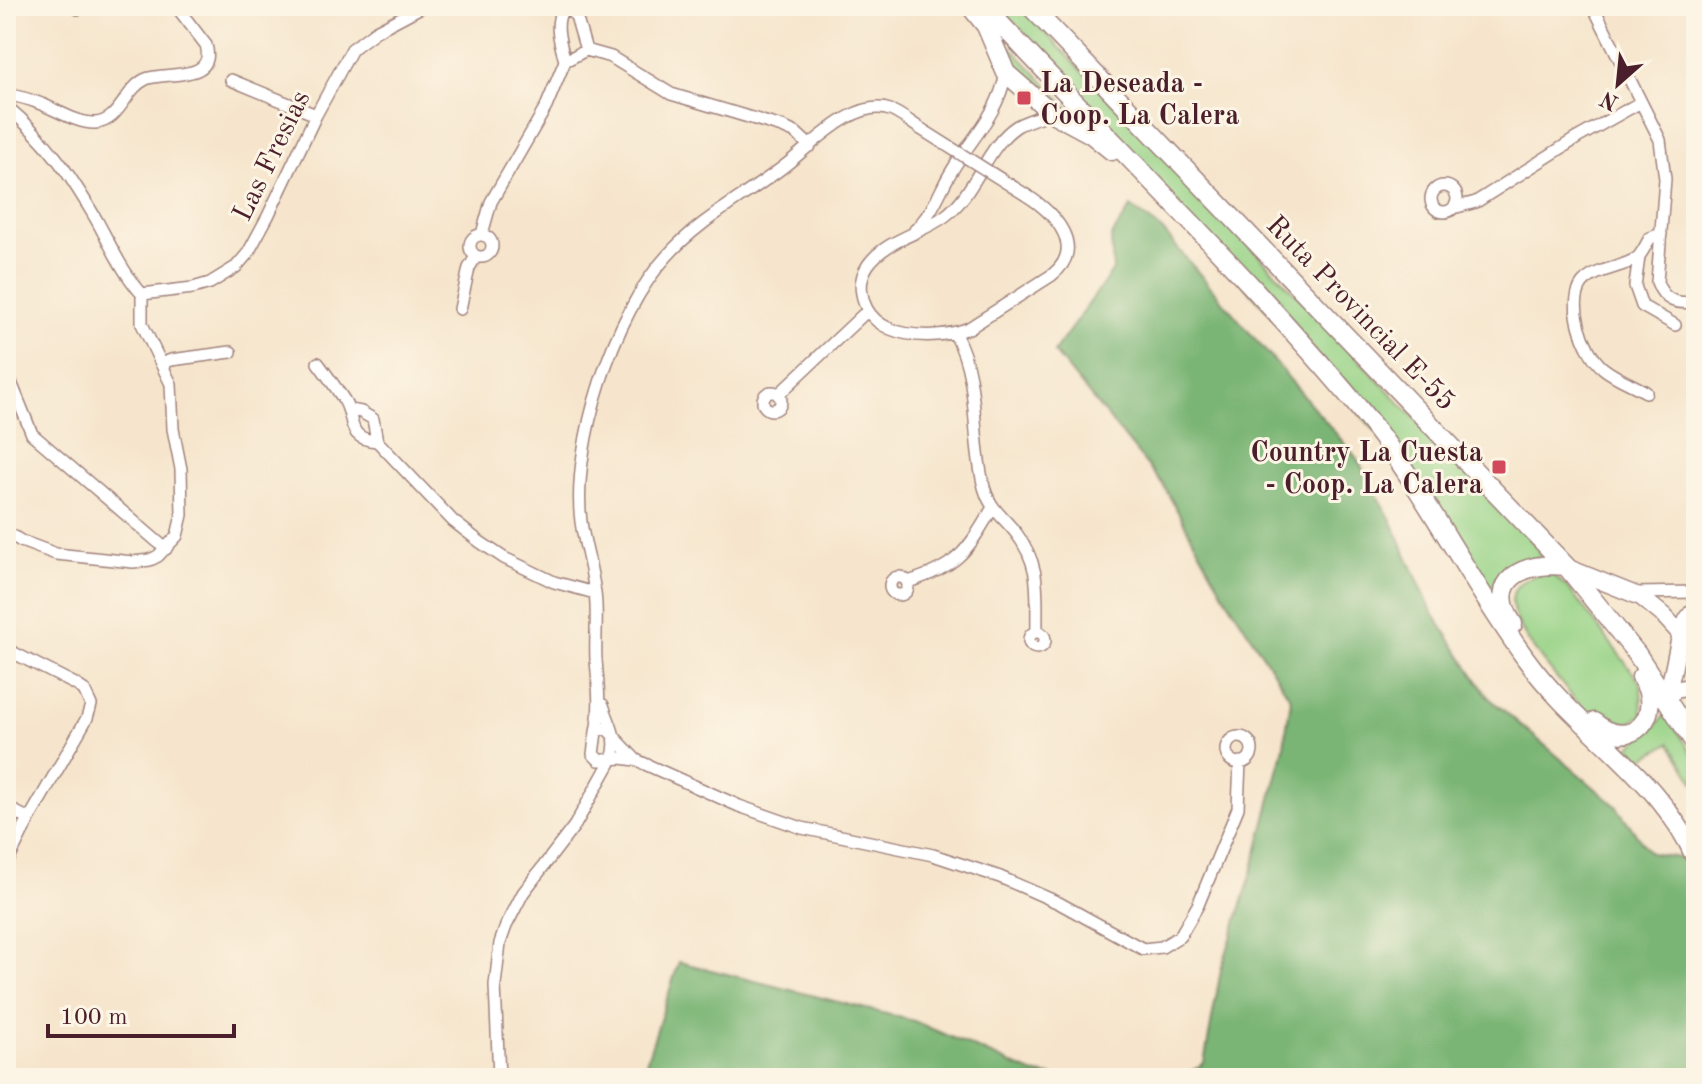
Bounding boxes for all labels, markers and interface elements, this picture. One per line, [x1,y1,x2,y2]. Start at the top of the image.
north arrow [1578,44,1658,124]
place label: La Deseada - Coop. La Calera [1040,71,1239,131]
text: N [1597,86,1622,114]
street label: Las Fresias [229,87,316,226]
marker: La Deseada - Coop. La Calera [1015,89,1033,107]
street label: Ruta Provincial E-55 [1260,211,1460,417]
place label: Country La Cuesta - Coop. La Calera [1250,440,1483,500]
marker: Country La Cuesta - Coop. La Calera [1490,458,1508,476]
scale bar [48,988,234,1038]
text: 100 m [60,1006,128,1030]

